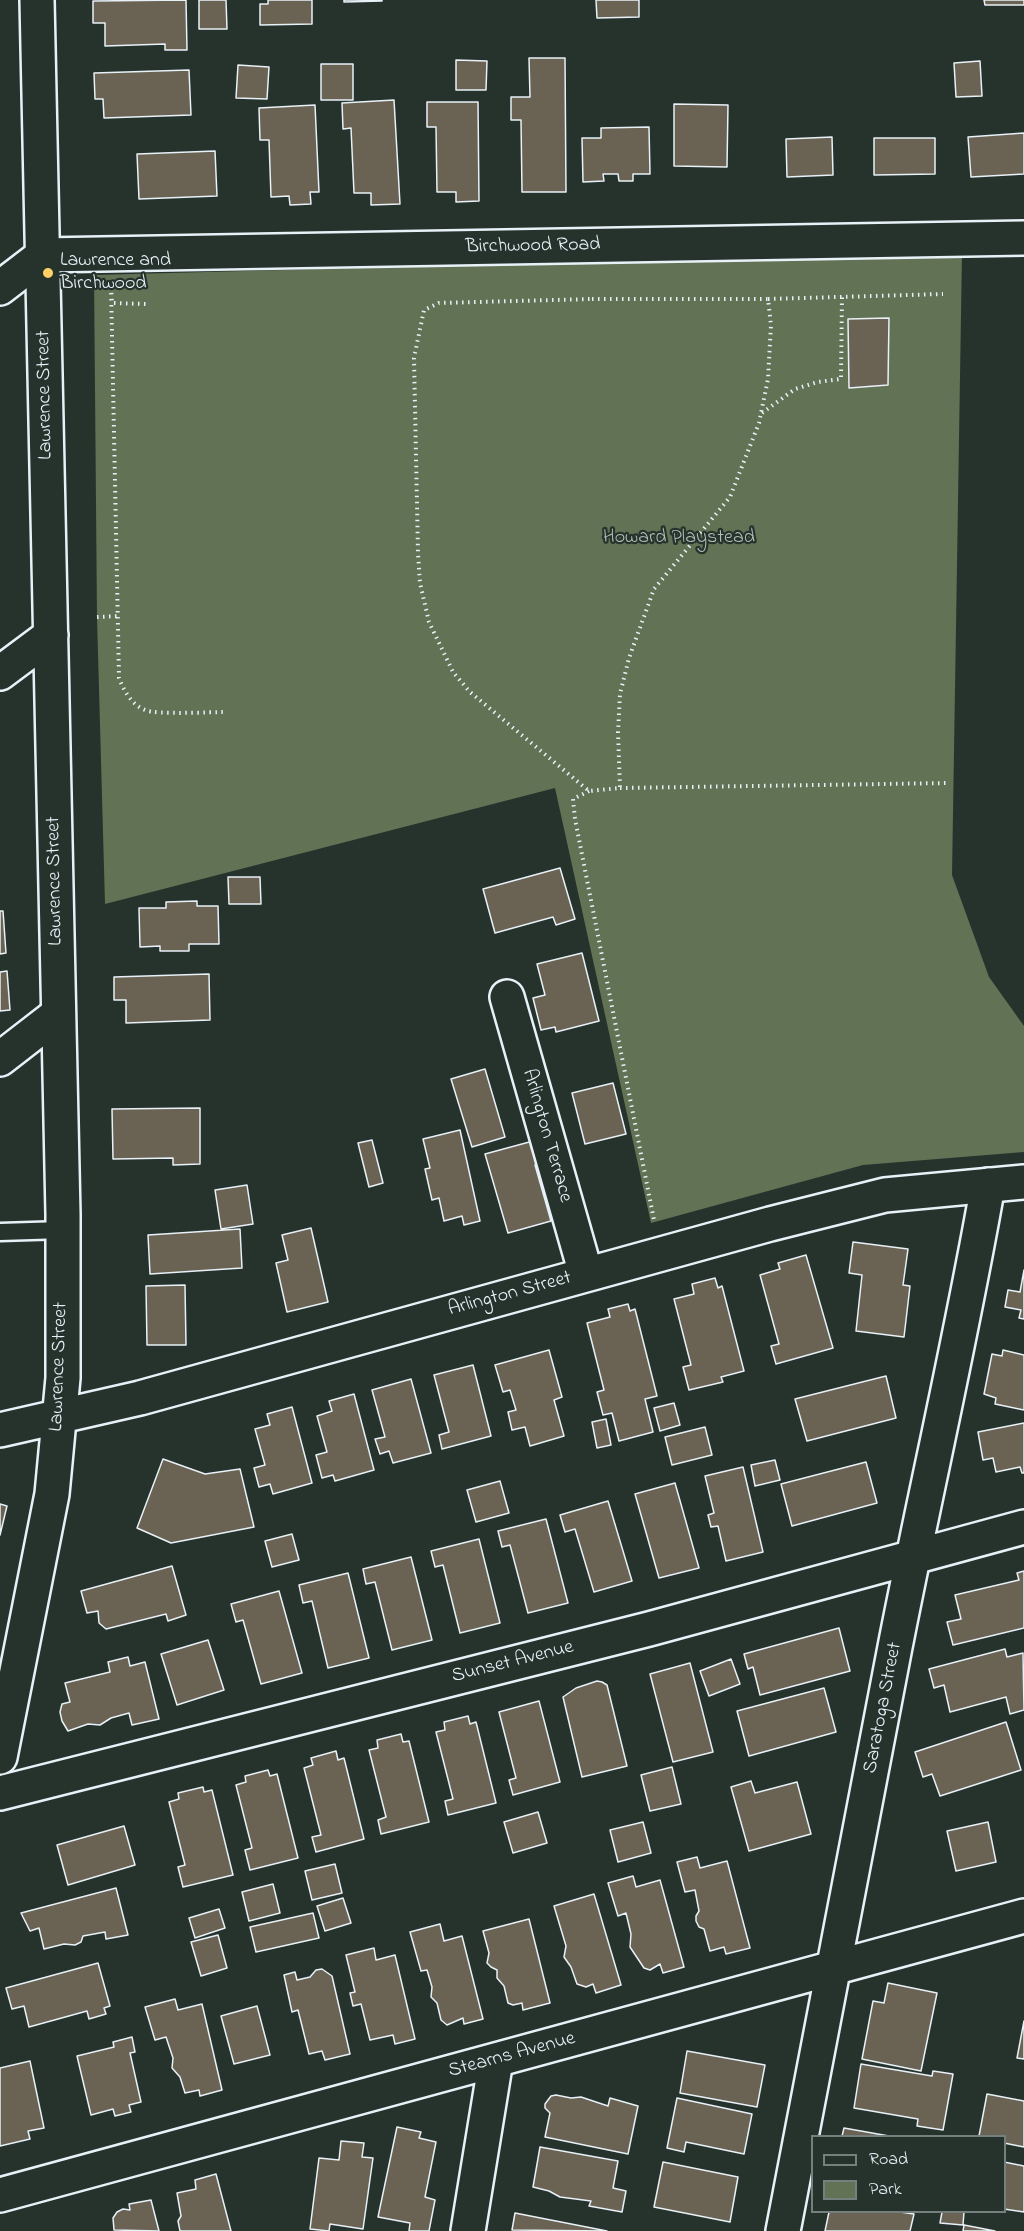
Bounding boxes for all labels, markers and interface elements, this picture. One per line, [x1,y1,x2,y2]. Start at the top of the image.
street label: Birchwood Road [465,234,601,260]
place label: Lawrence and Birchwood [60,250,171,297]
marker: Lawrence and Birchwood [41,266,55,280]
street label: Lawrence Street [33,330,59,460]
park label: Howard Playstead [603,527,755,551]
street label: Lawrence Street [43,816,69,946]
street label: Arlington Terrace [515,1066,577,1206]
street label: Arlington Street [446,1267,574,1323]
street label: Lawrence Street [46,1302,74,1432]
street label: Sunset Avenue [450,1636,576,1690]
street label: Saratoga Street [860,1640,908,1776]
street label: Stearns Avenue [446,2028,578,2084]
legend [811,2135,1006,2213]
text: Road [869,2147,908,2173]
text: Park [869,2177,902,2203]

